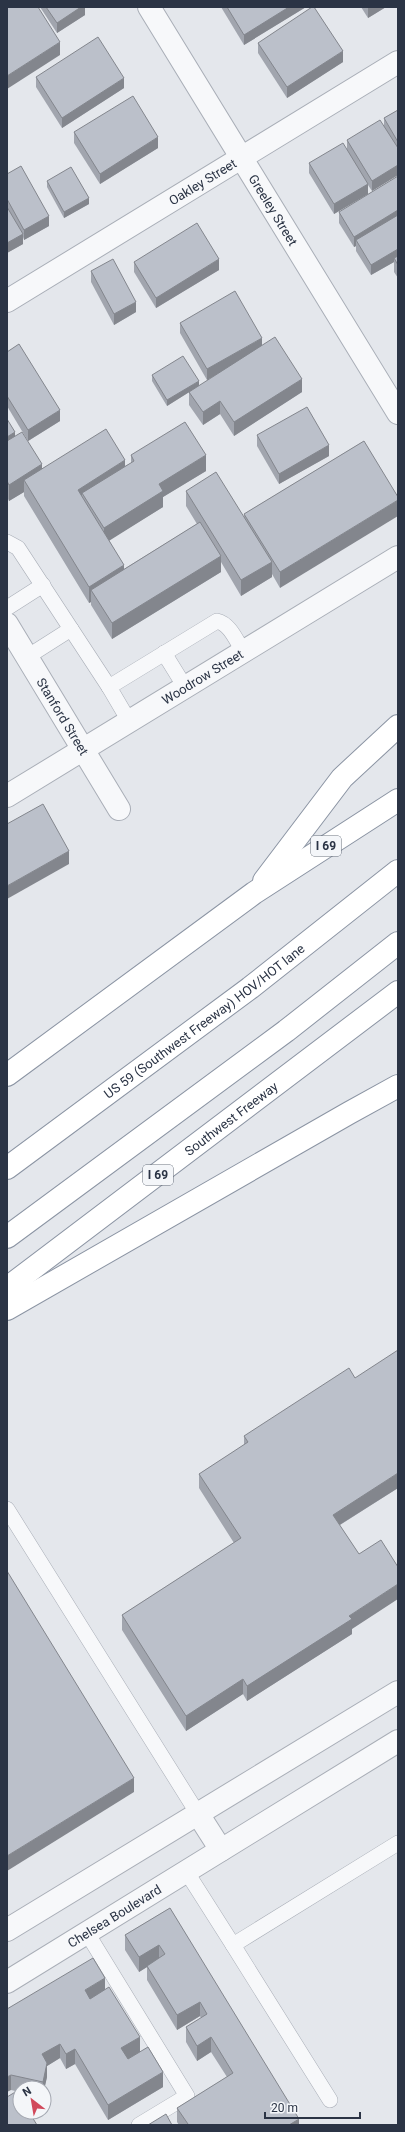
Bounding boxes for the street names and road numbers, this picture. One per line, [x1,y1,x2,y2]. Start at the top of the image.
street label: Oakley Street [166,156,239,208]
street label: Greeley Street [246,172,300,248]
street label: Woodrow Street [159,646,246,708]
street label: Stanford Street [33,675,92,758]
road number: I 69 [311,836,341,856]
street label: US 59 (Southwest Freeway) HOV/HOT lane [101,941,308,1102]
street label: Southwest Freeway [182,1079,281,1159]
road number: I 69 [143,1165,173,1185]
street label: Chelsea Boulevard [65,1882,164,1951]

